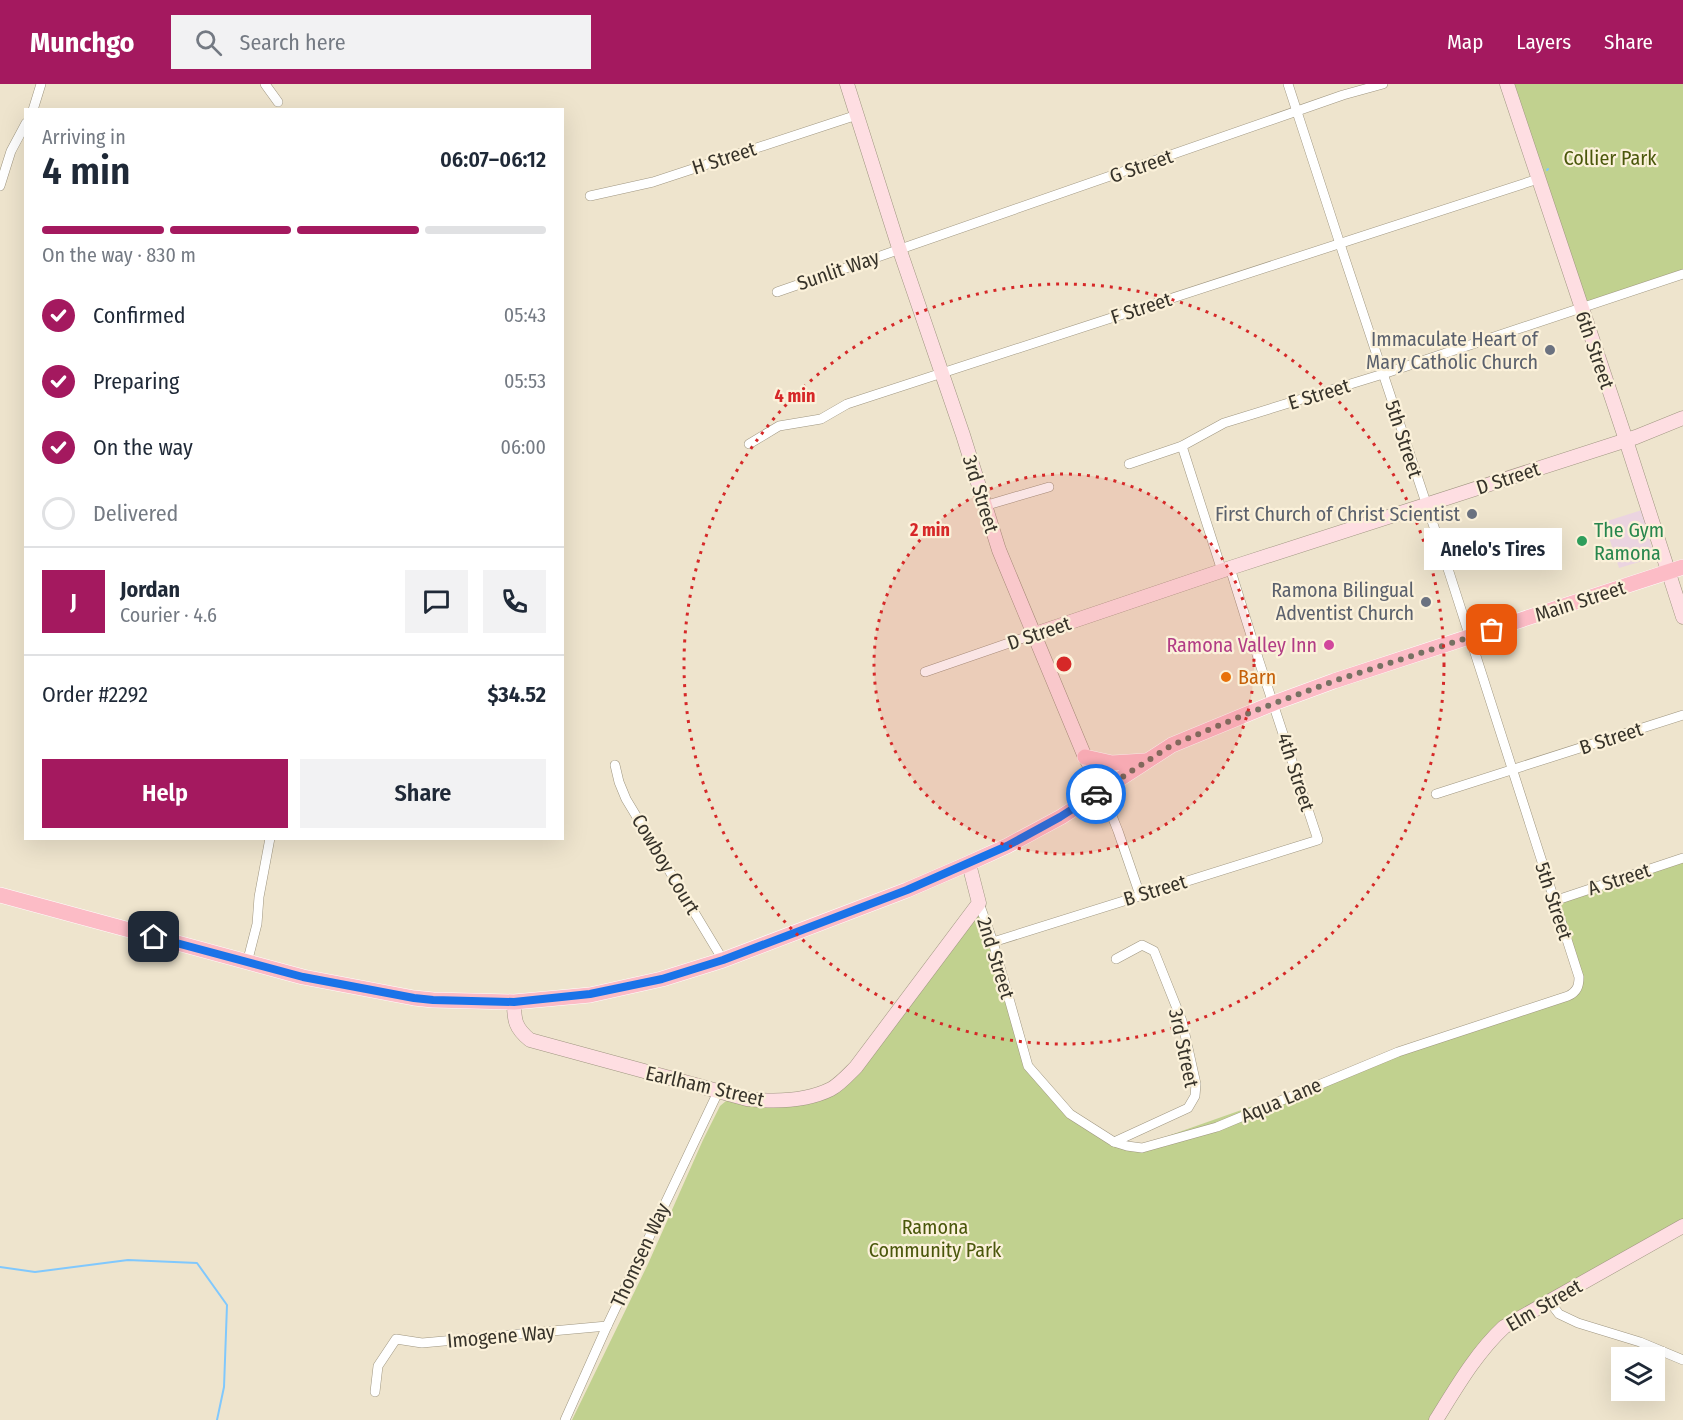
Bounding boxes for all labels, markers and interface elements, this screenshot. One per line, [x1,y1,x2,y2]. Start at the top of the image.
search box [171,15,591,69]
text: Munchgo [30,26,135,59]
icon: search [192,26,225,59]
text: Search here [240,29,346,56]
text: Map [1447,29,1483,55]
text: Layers [1516,29,1571,55]
text: Share [1604,29,1653,55]
text: Arriving in [42,125,126,149]
street label: H Street [689,136,760,180]
street label: G Street [1106,144,1176,188]
text: 06:07–06:12 [440,146,546,173]
park label: Collier Park [1564,146,1657,170]
text: 4 min [42,148,131,194]
text: On the way · 830 m [42,243,196,267]
street label: Sunlit Way [794,245,882,295]
street label: F Street [1108,287,1175,329]
icon: check [42,299,75,332]
text: Confirmed [93,302,186,329]
text: 05:43 [504,303,546,327]
street label: 6th Street [1570,308,1620,393]
place label: Immaculate Heart of Mary Catholic Church [1366,327,1540,374]
marker: Immaculate Heart of Mary Catholic Church [1543,343,1557,357]
icon: check [42,365,75,398]
text: Preparing [93,368,179,395]
text: 05:53 [504,369,546,393]
street label: E Street [1285,373,1353,415]
text: 4 min [775,385,815,407]
street label: 5th Street [1380,397,1428,481]
icon: check [42,431,75,464]
text: On the way [93,434,193,461]
text: 06:00 [501,435,546,459]
street label: 3rd Street [958,452,1004,536]
street label: D Street [1473,456,1543,500]
text: Delivered [93,500,178,527]
place label: First Church of Christ Scientist [1215,502,1460,526]
marker: First Church of Christ Scientist [1465,507,1479,521]
place label: The Gym Ramona [1594,518,1664,565]
text: 2 min [909,519,950,541]
callout: Anelo's Tires [1423,528,1561,570]
marker: The Gym Ramona [1575,534,1589,548]
text: Anelo's Tires [1441,537,1545,561]
button: chat [405,570,468,633]
button: phone [483,570,546,633]
street label: Main Street [1532,575,1629,627]
text: Jordan [120,576,180,603]
place label: Ramona Bilingual Adventist Church [1271,578,1414,625]
text: J [70,588,77,615]
marker: Ramona Bilingual Adventist Church [1419,595,1433,609]
text: Courier · 4.6 [120,603,217,627]
pin [1466,604,1517,655]
street label: D Street [1004,611,1074,655]
icon: bag [1475,613,1508,646]
place label: Ramona Valley Inn [1166,633,1317,657]
marker: Ramona Valley Inn [1322,638,1336,652]
centre of rings [1054,654,1074,674]
place label: Barn [1238,665,1276,689]
marker: Barn [1219,670,1233,684]
text: Order #2292 [42,681,148,708]
text: $34.52 [487,681,546,708]
street label: B Street [1576,716,1646,759]
street label: 4th Street [1272,730,1320,814]
button: Help [42,759,288,828]
button: Share [300,759,546,828]
courier [1066,764,1126,824]
icon: car [1080,778,1113,811]
street label: Cowboy Court [627,810,705,919]
street label: A Street [1585,857,1654,900]
street label: 5th Street [1530,859,1578,943]
street label: B Street [1120,869,1190,911]
pin [128,911,179,962]
street label: 2nd Street [972,914,1020,1002]
icon: home [137,920,170,953]
street label: 3rd Street [1164,1006,1204,1090]
street label: Earlham Street [643,1061,767,1111]
street label: Aqua Lane [1237,1072,1325,1128]
street label: Thomsen Way [605,1199,675,1311]
park label: Ramona Community Park [869,1215,1002,1262]
street label: Elm Street [1502,1273,1587,1336]
street label: Imogene Way [446,1319,556,1353]
map controls [1611,1347,1665,1401]
button: layers [1611,1347,1665,1401]

